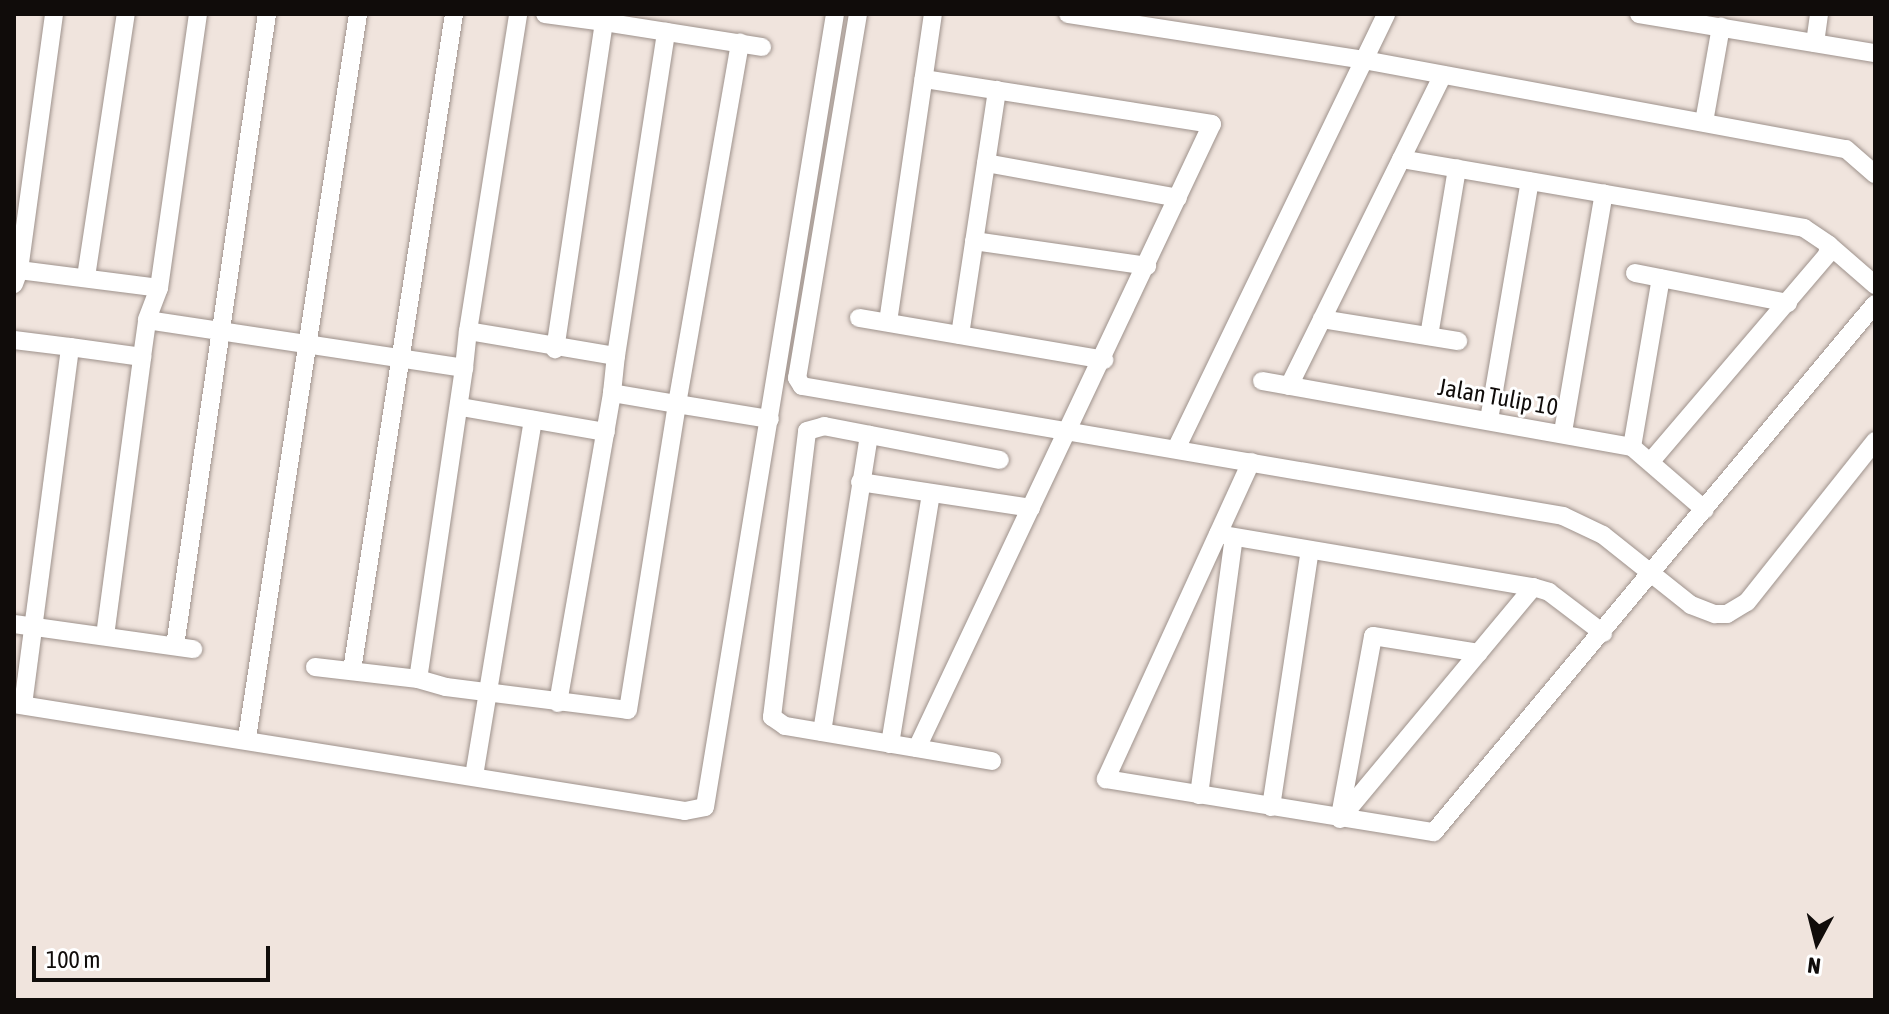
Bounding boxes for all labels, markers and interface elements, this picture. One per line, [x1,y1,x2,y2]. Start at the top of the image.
street label: Jalan Tulip 10 [1436,372,1560,422]
north arrow [1777,902,1857,982]
scale bar [36,930,274,980]
text: 100 m [46,946,100,973]
text: N [1806,952,1822,980]

